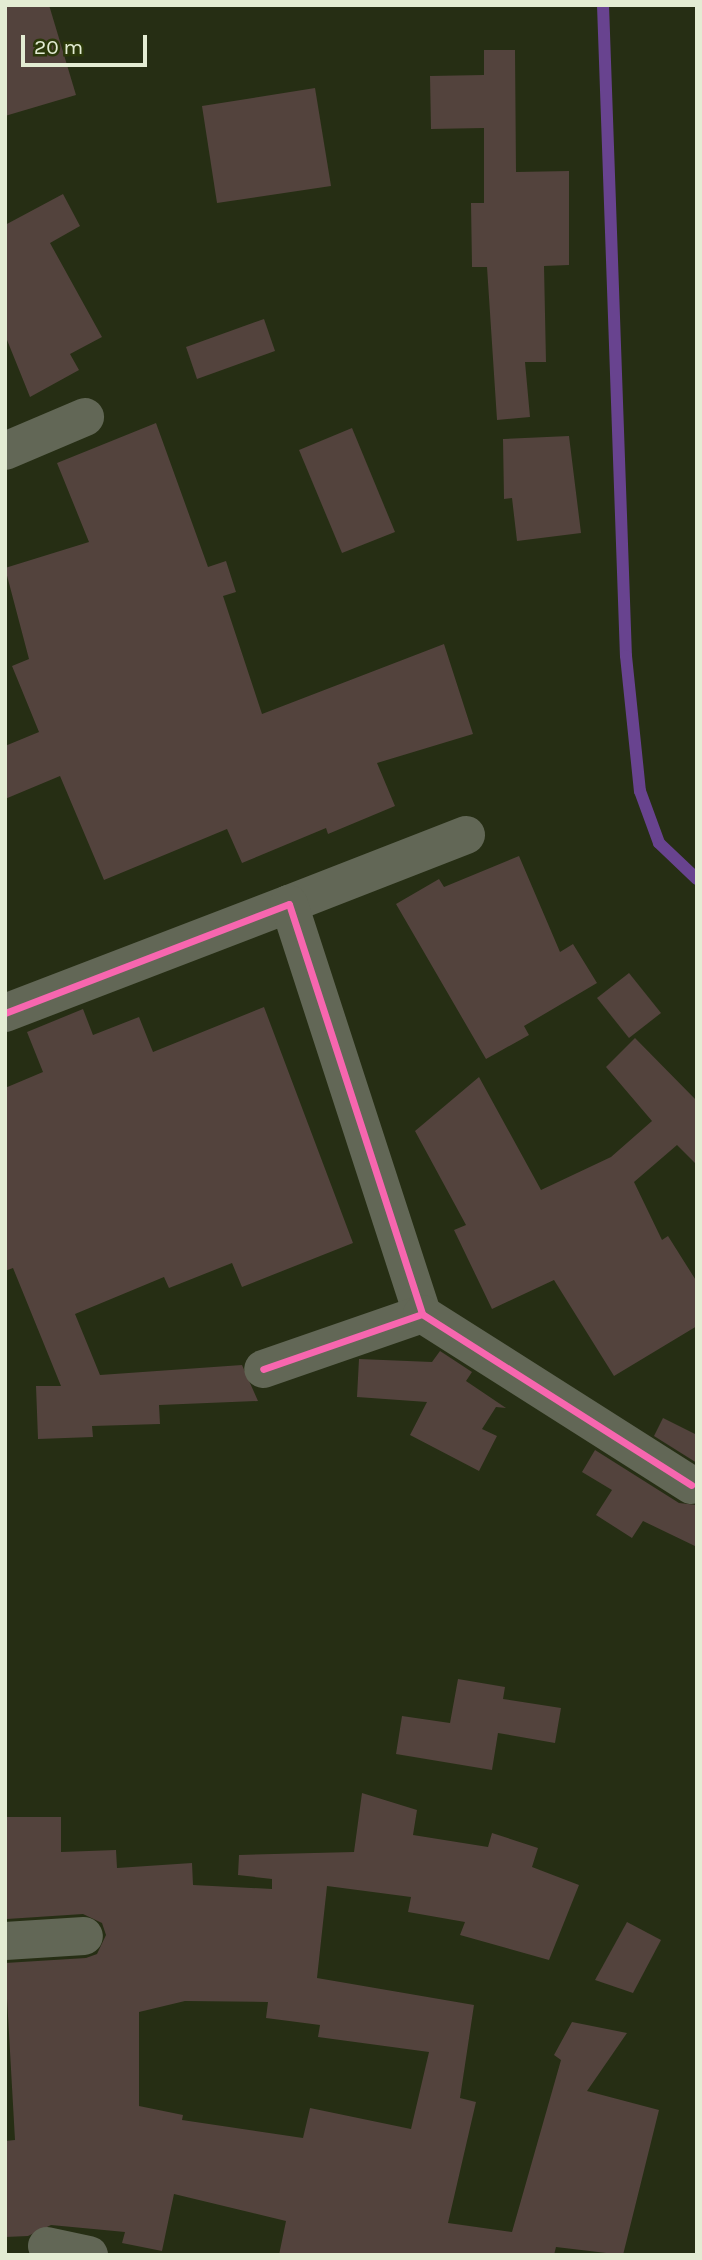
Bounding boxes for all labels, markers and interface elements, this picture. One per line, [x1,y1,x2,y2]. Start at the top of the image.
scale bar [24,21,150,65]
text: 20 m [34,35,83,59]

